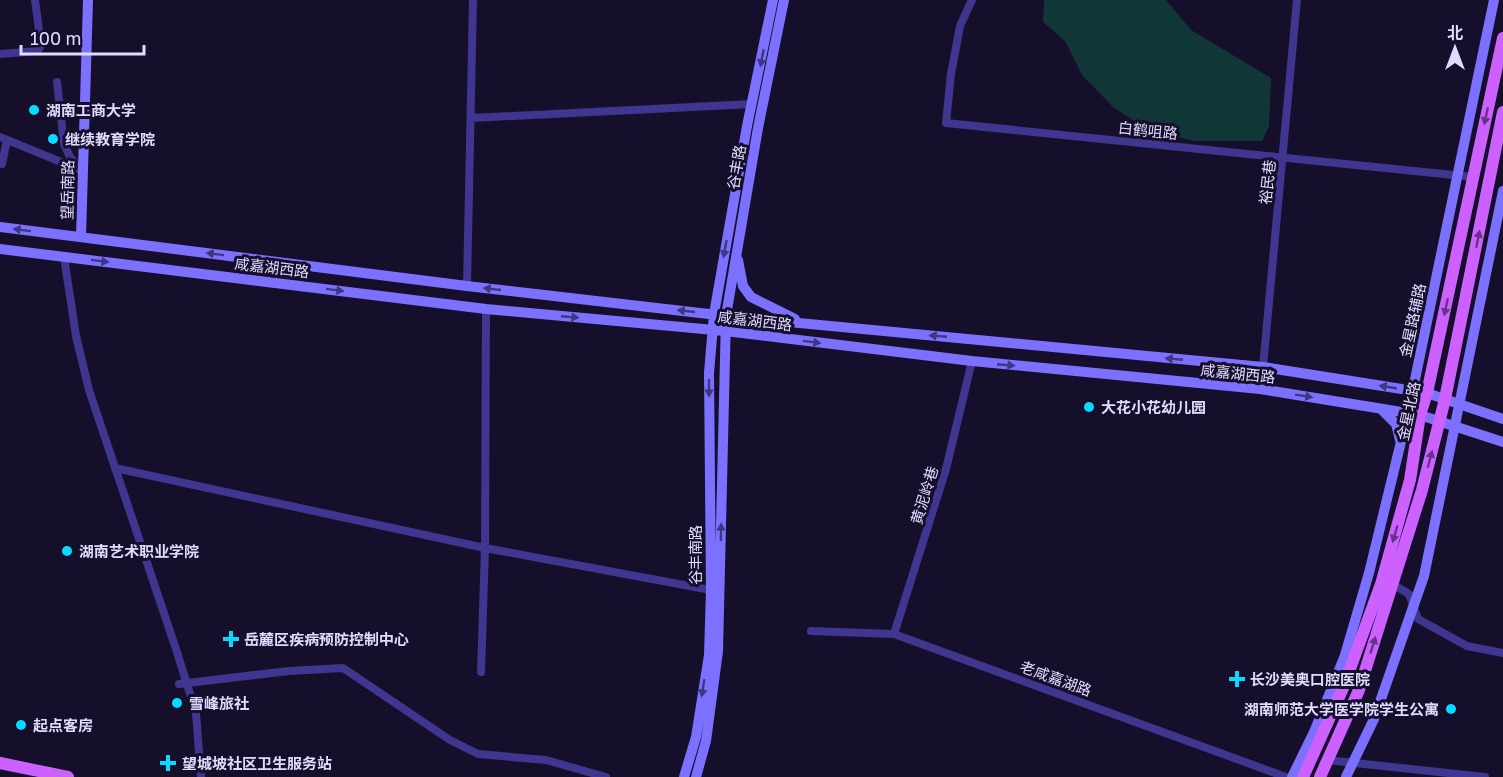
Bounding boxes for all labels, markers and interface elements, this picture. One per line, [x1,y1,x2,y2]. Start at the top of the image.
scale bar [21,18,144,56]
north arrow [1425,18,1485,78]
text: 北 [1447,23,1463,43]
text: 100 m [30,27,81,49]
one-way arrow [757,48,766,67]
place label: 湖南工商大学 [46,101,136,119]
marker: 湖南工商大学 [27,103,41,117]
one-way arrow [1481,107,1491,125]
street label: 白鹤咀路 [1117,118,1179,142]
place label: 继续教育学院 [65,130,155,148]
marker: 继续教育学院 [46,132,60,146]
street label: 谷丰路 [723,143,749,191]
street label: 裕民巷 [1256,159,1278,205]
street label: 望岳南路 [57,160,77,220]
one-way arrow [12,225,31,234]
one-way arrow [1473,229,1483,248]
one-way arrow [720,240,729,259]
one-way arrow [205,250,224,259]
street label: 咸嘉湖西路 [234,253,310,281]
one-way arrow [90,256,109,266]
street label: 金星路辅路 [1395,281,1429,359]
one-way arrow [482,284,501,294]
one-way arrow [326,285,345,295]
one-way arrow [1440,298,1450,316]
one-way arrow [676,306,695,316]
street label: 咸嘉湖西路 [717,306,793,334]
one-way arrow [561,312,580,321]
one-way arrow [929,331,948,341]
one-way arrow [803,337,822,346]
one-way arrow [1165,354,1184,364]
one-way arrow [996,360,1015,370]
street label: 咸嘉湖西路 [1200,360,1276,386]
one-way arrow [704,379,714,398]
street label: 金星北路 [1393,380,1423,442]
one-way arrow [1379,383,1398,392]
one-way arrow [1295,392,1314,401]
place label: 大花小花幼儿园 [1101,398,1206,416]
marker: 大花小花幼儿园 [1082,400,1096,414]
one-way arrow [1426,450,1435,468]
street label: 黄泥岭巷 [907,464,941,526]
one-way arrow [716,522,726,541]
one-way arrow [1390,524,1400,543]
street label: 谷丰南路 [686,525,704,585]
place label: 湖南艺术职业学院 [79,542,199,560]
marker: 湖南艺术职业学院 [60,544,74,558]
marker: 岳麓区疾病预防控制中心 [222,630,240,648]
place label: 岳麓区疾病预防控制中心 [244,630,409,648]
one-way arrow [1369,636,1378,654]
street label: 老咸嘉湖路 [1018,657,1094,699]
marker: 长沙美奥口腔医院 [1228,670,1246,688]
place label: 长沙美奥口腔医院 [1250,670,1370,688]
one-way arrow [699,678,708,697]
place label: 雪峰旅社 [189,694,249,712]
marker: 雪峰旅社 [170,696,184,710]
place label: 湖南师范大学医学院学生公寓 [1244,700,1439,718]
marker: 湖南师范大学医学院学生公寓 [1444,702,1458,716]
place label: 起点客房 [33,716,93,734]
marker: 起点客房 [14,718,28,732]
marker: 望城坡社区卫生服务站 [159,754,177,772]
place label: 望城坡社区卫生服务站 [182,754,332,772]

